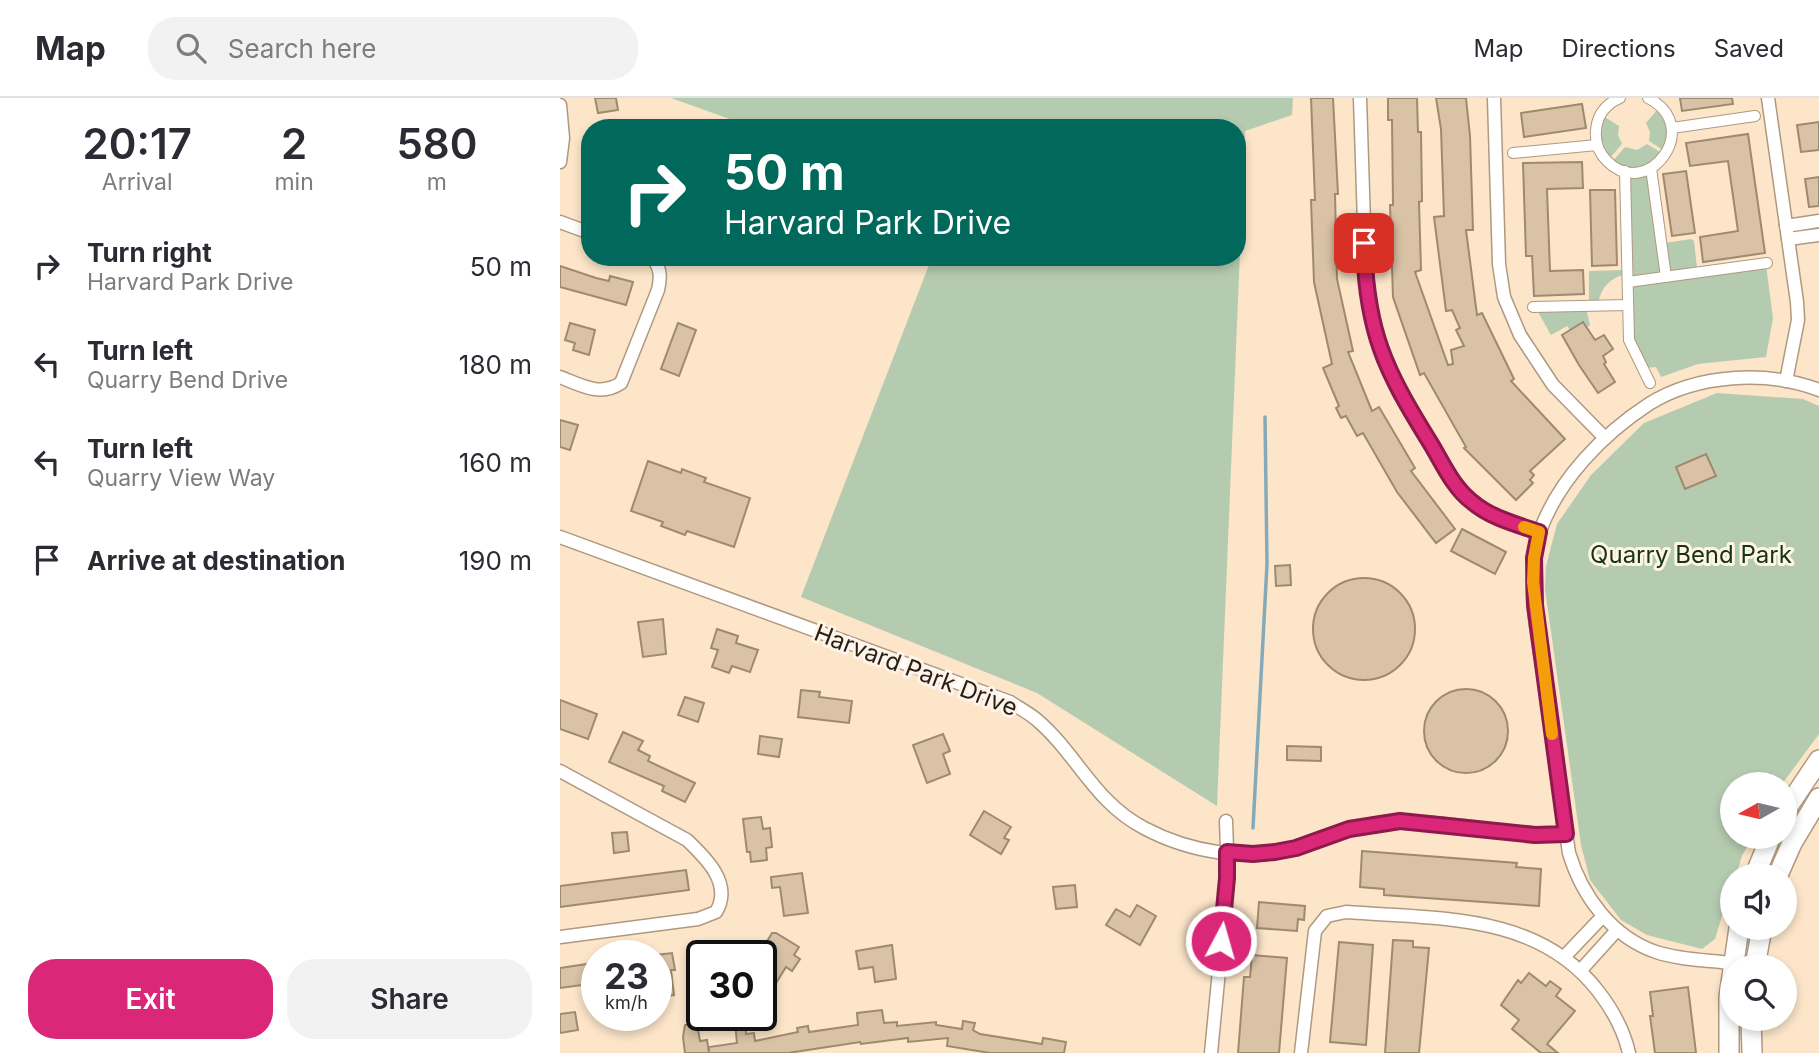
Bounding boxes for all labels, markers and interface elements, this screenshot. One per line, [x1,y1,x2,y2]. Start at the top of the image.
search box [148,17,638,80]
text: Map [35,28,106,68]
icon: search [172,29,210,67]
text: Search here [228,33,376,64]
text: Map [1474,34,1523,63]
text: Directions [1561,34,1676,63]
text: Saved [1714,34,1784,63]
text: 20:17 [83,118,192,169]
text: 2 [281,118,307,169]
text: 580 [396,118,477,169]
text: 50 m [724,143,845,202]
icon: right [609,147,700,238]
text: Arrival [102,168,173,196]
text: min [274,168,314,196]
text: m [427,168,447,196]
text: Harvard Park Drive [724,203,1011,242]
pin [1334,213,1394,273]
icon: arrive [1345,224,1383,262]
text: Turn right [87,237,212,268]
icon: right [28,247,66,285]
text: 50 m [470,251,532,282]
text: Harvard Park Drive [87,268,293,296]
text: Turn left [87,335,193,366]
icon: left [28,345,66,383]
text: 180 m [459,349,532,380]
text: Quarry Bend Drive [87,366,288,394]
text: Turn left [87,433,193,464]
icon: left [28,443,66,481]
text: 160 m [459,447,532,478]
text: Quarry View Way [87,464,275,492]
park label: Quarry Bend Park [1590,540,1792,569]
icon: arrive [28,541,66,579]
text: Arrive at destination [87,545,346,576]
text: 190 m [459,545,532,576]
street label: Harvard Park Drive [810,618,1022,722]
north arrow [1720,772,1797,849]
map controls [1720,772,1797,1031]
button: sound [1720,863,1797,940]
position arrow [1184,904,1258,978]
speed limit sign: 30 [686,940,777,1031]
button: search [1720,954,1797,1031]
text: 23 [604,955,649,997]
button: Exit [28,959,273,1039]
button: Share [287,959,532,1039]
text: km/h [605,992,648,1013]

